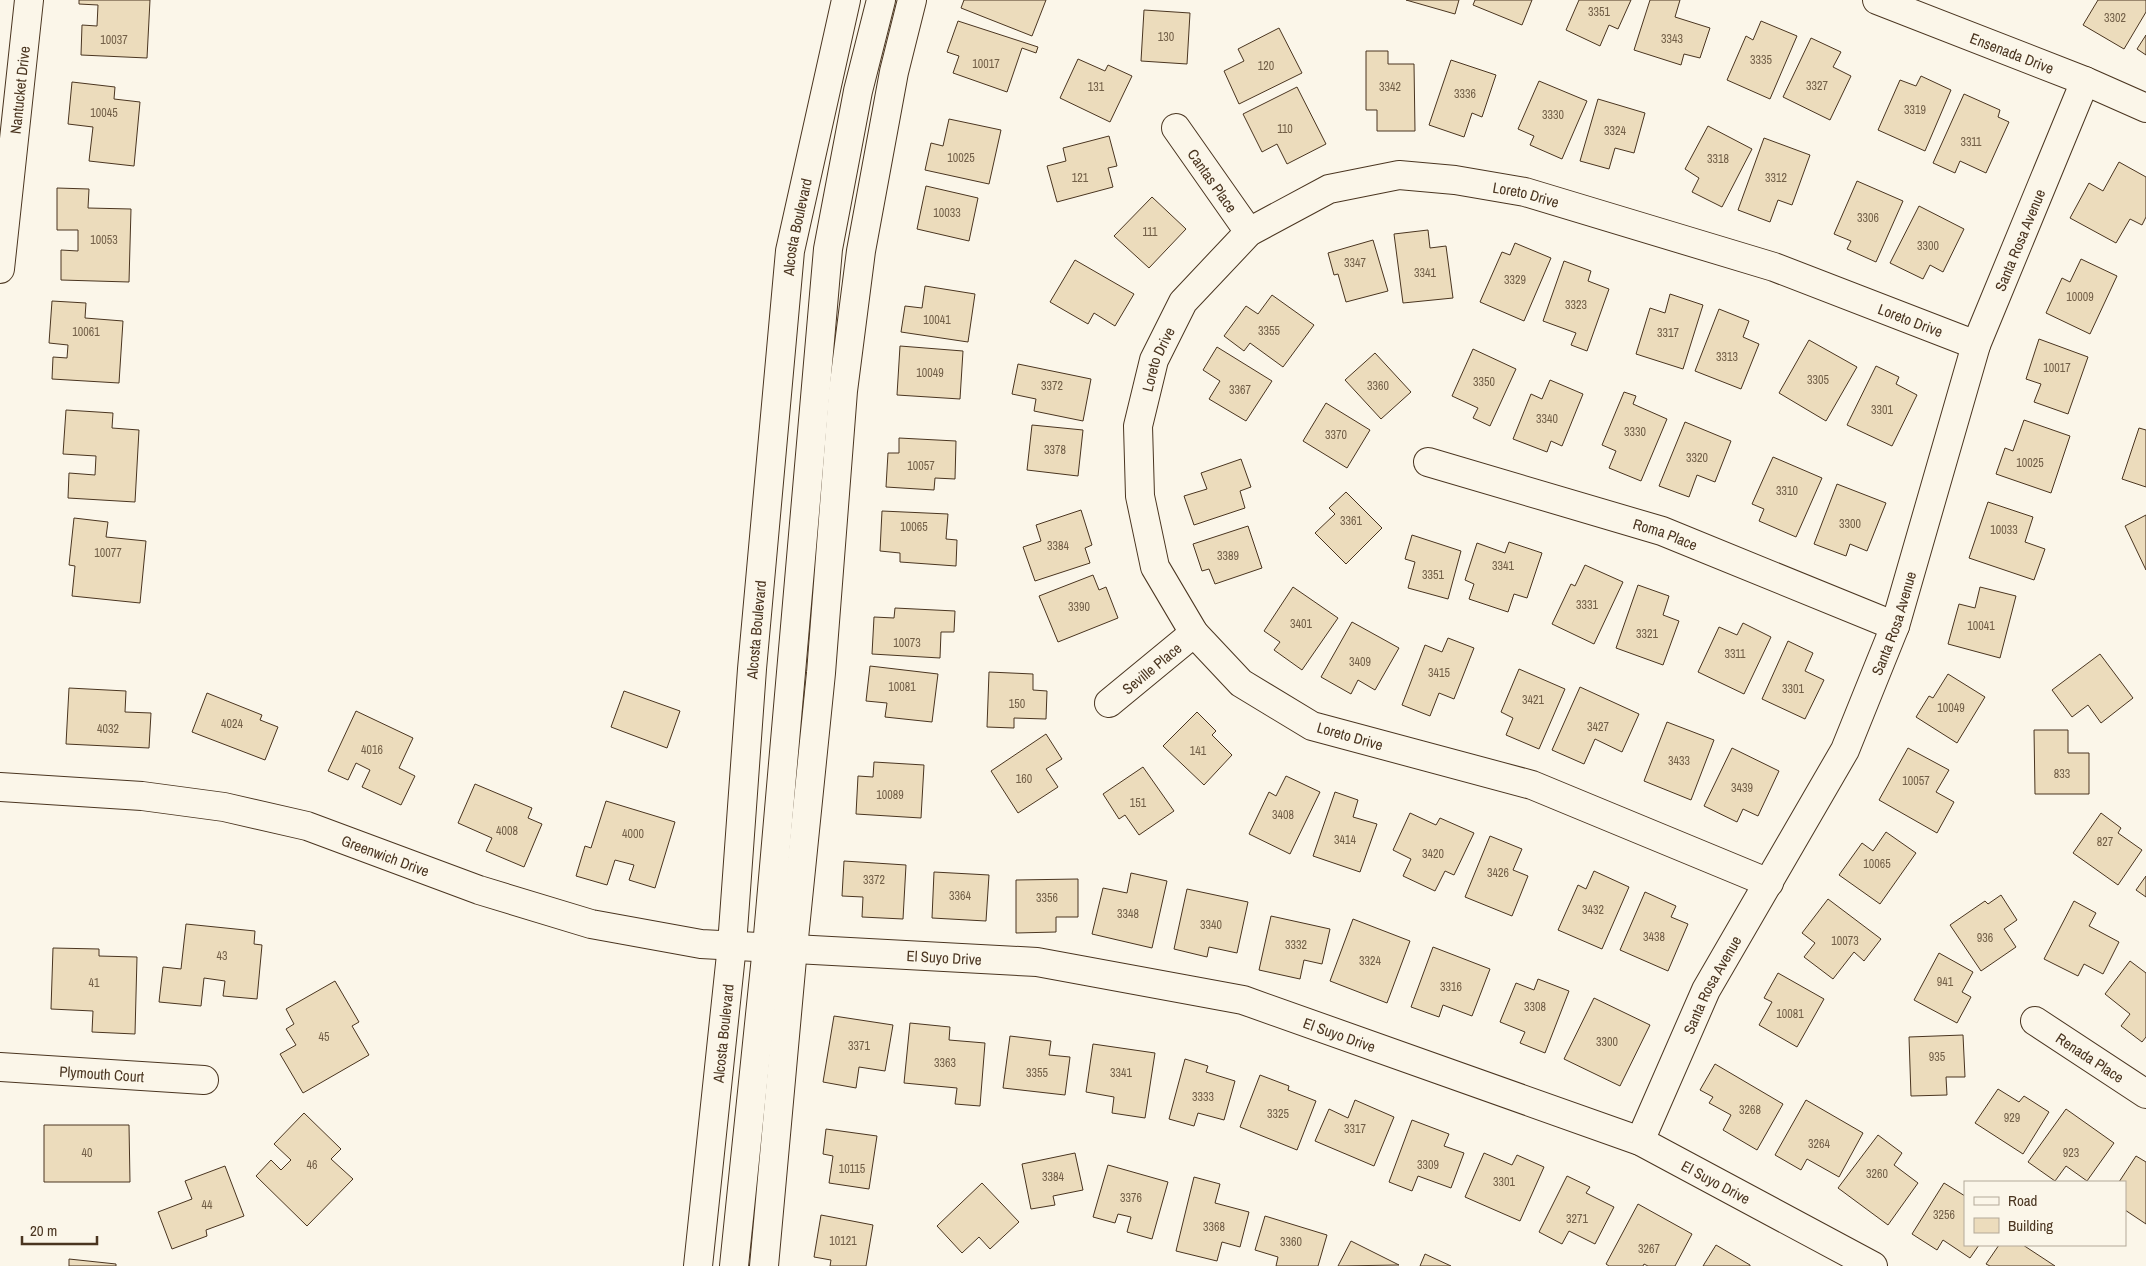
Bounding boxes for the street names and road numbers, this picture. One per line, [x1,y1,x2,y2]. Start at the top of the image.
street label: Ensenada Drive [1967,27,2057,78]
street label: Nantucket Drive [4,45,34,135]
street label: Cantas Place [1183,144,1242,217]
street label: Alcosta Boulevard [777,176,816,278]
street label: Loreto Drive [1491,176,1562,212]
street label: Santa Rosa Avenue [1989,186,2050,294]
street label: Loreto Drive [1875,298,1946,342]
street label: Loreto Drive [1136,323,1179,393]
street label: Roma Place [1631,513,1701,555]
street label: Santa Rosa Avenue [1866,569,1921,678]
street label: Alcosta Boulevard [741,579,771,681]
street label: Seville Place [1117,637,1186,699]
street label: Loreto Drive [1315,717,1386,755]
street label: Greenwich Drive [339,829,433,881]
street label: Santa Rosa Avenue [1678,931,1746,1037]
street label: El Suyo Drive [906,945,982,970]
street label: Alcosta Boulevard [707,983,738,1085]
street label: El Suyo Drive [1301,1012,1379,1057]
street label: Renada Place [2052,1027,2128,1087]
street label: Plymouth Court [59,1060,145,1087]
street label: El Suyo Drive [1678,1155,1754,1209]

